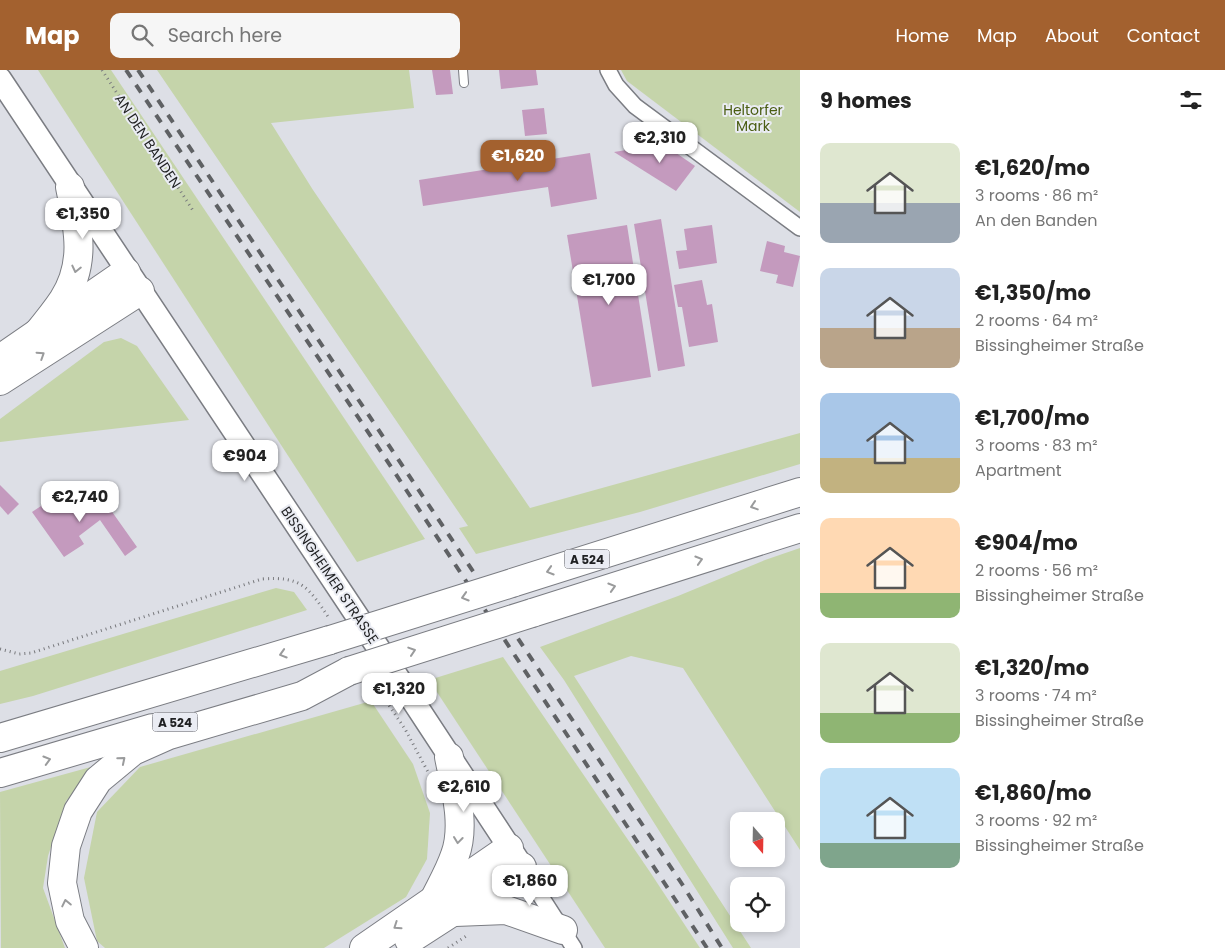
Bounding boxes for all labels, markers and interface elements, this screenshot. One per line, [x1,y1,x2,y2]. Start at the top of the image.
search box [110,13,460,58]
text: Map [25,19,80,52]
icon: search [128,21,156,49]
text: Search here [168,22,282,49]
text: Home [895,23,949,48]
text: Map [977,23,1017,48]
text: About [1045,23,1099,48]
text: Contact [1127,23,1200,48]
text: 9 homes [820,86,912,115]
icon: filters [1177,86,1205,114]
street label: AN DEN BANDEN [110,90,186,192]
park label: Heltorfer Mark [723,100,783,136]
pin: €2,310 [619,122,701,164]
text: €2,310 [634,126,686,149]
pin: €1,620 [477,140,559,182]
text: €1,620 [491,144,545,167]
text: €1,620/mo [975,153,1090,182]
icon: home [860,163,920,223]
text: 3 rooms · 86 m² [975,184,1098,207]
pin: €1,350 [42,198,124,240]
text: €1,350 [56,202,110,225]
text: An den Banden [975,209,1097,232]
pin: €1,700 [568,264,650,306]
one-way arrow [71,265,82,274]
text: €1,700 [583,268,635,291]
text: €1,350/mo [975,278,1091,307]
icon: home [860,288,920,348]
text: 2 rooms · 64 m² [975,309,1098,332]
text: Bissingheimer Straße [975,334,1144,357]
one-way arrow [35,352,45,361]
text: €1,700/mo [975,403,1089,432]
icon: home [860,413,920,473]
text: 3 rooms · 83 m² [975,434,1097,457]
pin: €904 [215,440,275,482]
text: €904 [223,444,267,467]
text: Apartment [975,459,1062,482]
pin: €2,740 [39,480,121,523]
text: €2,740 [52,485,108,508]
one-way arrow [750,501,758,511]
street label: BISSINGHEIMER STRASSE [276,502,384,648]
text: €904/mo [975,528,1078,557]
icon: home [860,538,920,598]
road number: A 524 [564,549,610,568]
one-way arrow [695,556,703,566]
text: 2 rooms · 56 m² [975,559,1098,582]
one-way arrow [546,565,554,575]
one-way arrow [608,583,616,593]
text: Bissingheimer Straße [975,584,1144,607]
one-way arrow [462,592,470,602]
one-way arrow [408,646,416,656]
one-way arrow [279,648,288,658]
text: €1,320/mo [975,653,1089,682]
icon: home [860,663,920,723]
pin: €1,320 [358,672,440,715]
text: €1,320 [373,677,425,700]
text: 3 rooms · 74 m² [975,684,1097,707]
text: Bissingheimer Straße [975,709,1144,732]
road number: A 524 [152,712,198,732]
one-way arrow [42,755,50,765]
one-way arrow [116,757,125,766]
pin: €2,610 [423,770,505,813]
text: €2,610 [437,775,491,798]
text: €1,860/mo [975,778,1091,807]
icon: home [860,788,920,848]
text: 3 rooms · 92 m² [975,809,1097,832]
north arrow [730,812,785,868]
map controls [730,812,785,932]
text: Bissingheimer Straße [975,834,1144,857]
one-way arrow [453,837,464,845]
pin: €1,860 [489,864,571,907]
text: €1,860 [503,869,557,892]
button: locate [730,877,785,932]
one-way arrow [61,899,72,908]
one-way arrow [393,919,402,929]

